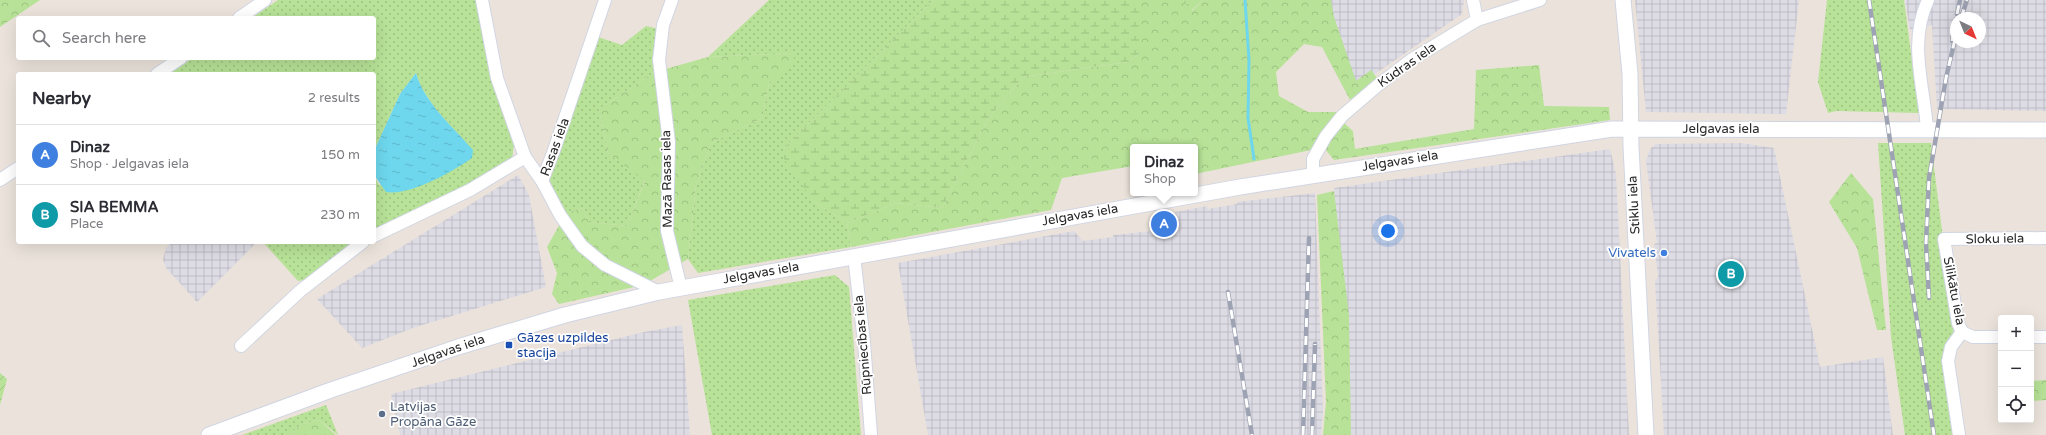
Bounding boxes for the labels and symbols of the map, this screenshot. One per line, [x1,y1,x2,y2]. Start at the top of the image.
north arrow [1950,12,1986,48]
street label: Kūdras iela [1375,39,1439,91]
street label: Rasas iela [537,116,573,178]
street label: Jelgavas iela [1683,121,1759,137]
street label: Mazā Rasas iela [658,130,676,228]
street label: Jelgavas iela [1361,147,1439,175]
street label: Stiklu iela [1624,175,1644,235]
street label: Jelgavas iela [1041,200,1119,230]
pin: A [1151,209,1177,239]
your location [1378,221,1398,241]
street label: Sloku iela [1966,230,2024,248]
place label: Vivatels [1608,245,1656,261]
marker: Vivatels [1659,248,1669,258]
street label: Silikātu iela [1940,256,1968,326]
street label: Jelgavas iela [722,258,800,288]
pin: B [1718,259,1744,289]
street label: Rūpniecības iela [851,294,875,396]
place label: Gāzes uzpildes stacija [517,330,608,361]
street label: Jelgavas iela [409,331,487,371]
marker: Gāzes uzpildes stacija [504,340,514,350]
place label: Latvijas Propāna Gāze [390,399,476,430]
marker: Latvijas Propāna Gāze [377,409,387,419]

